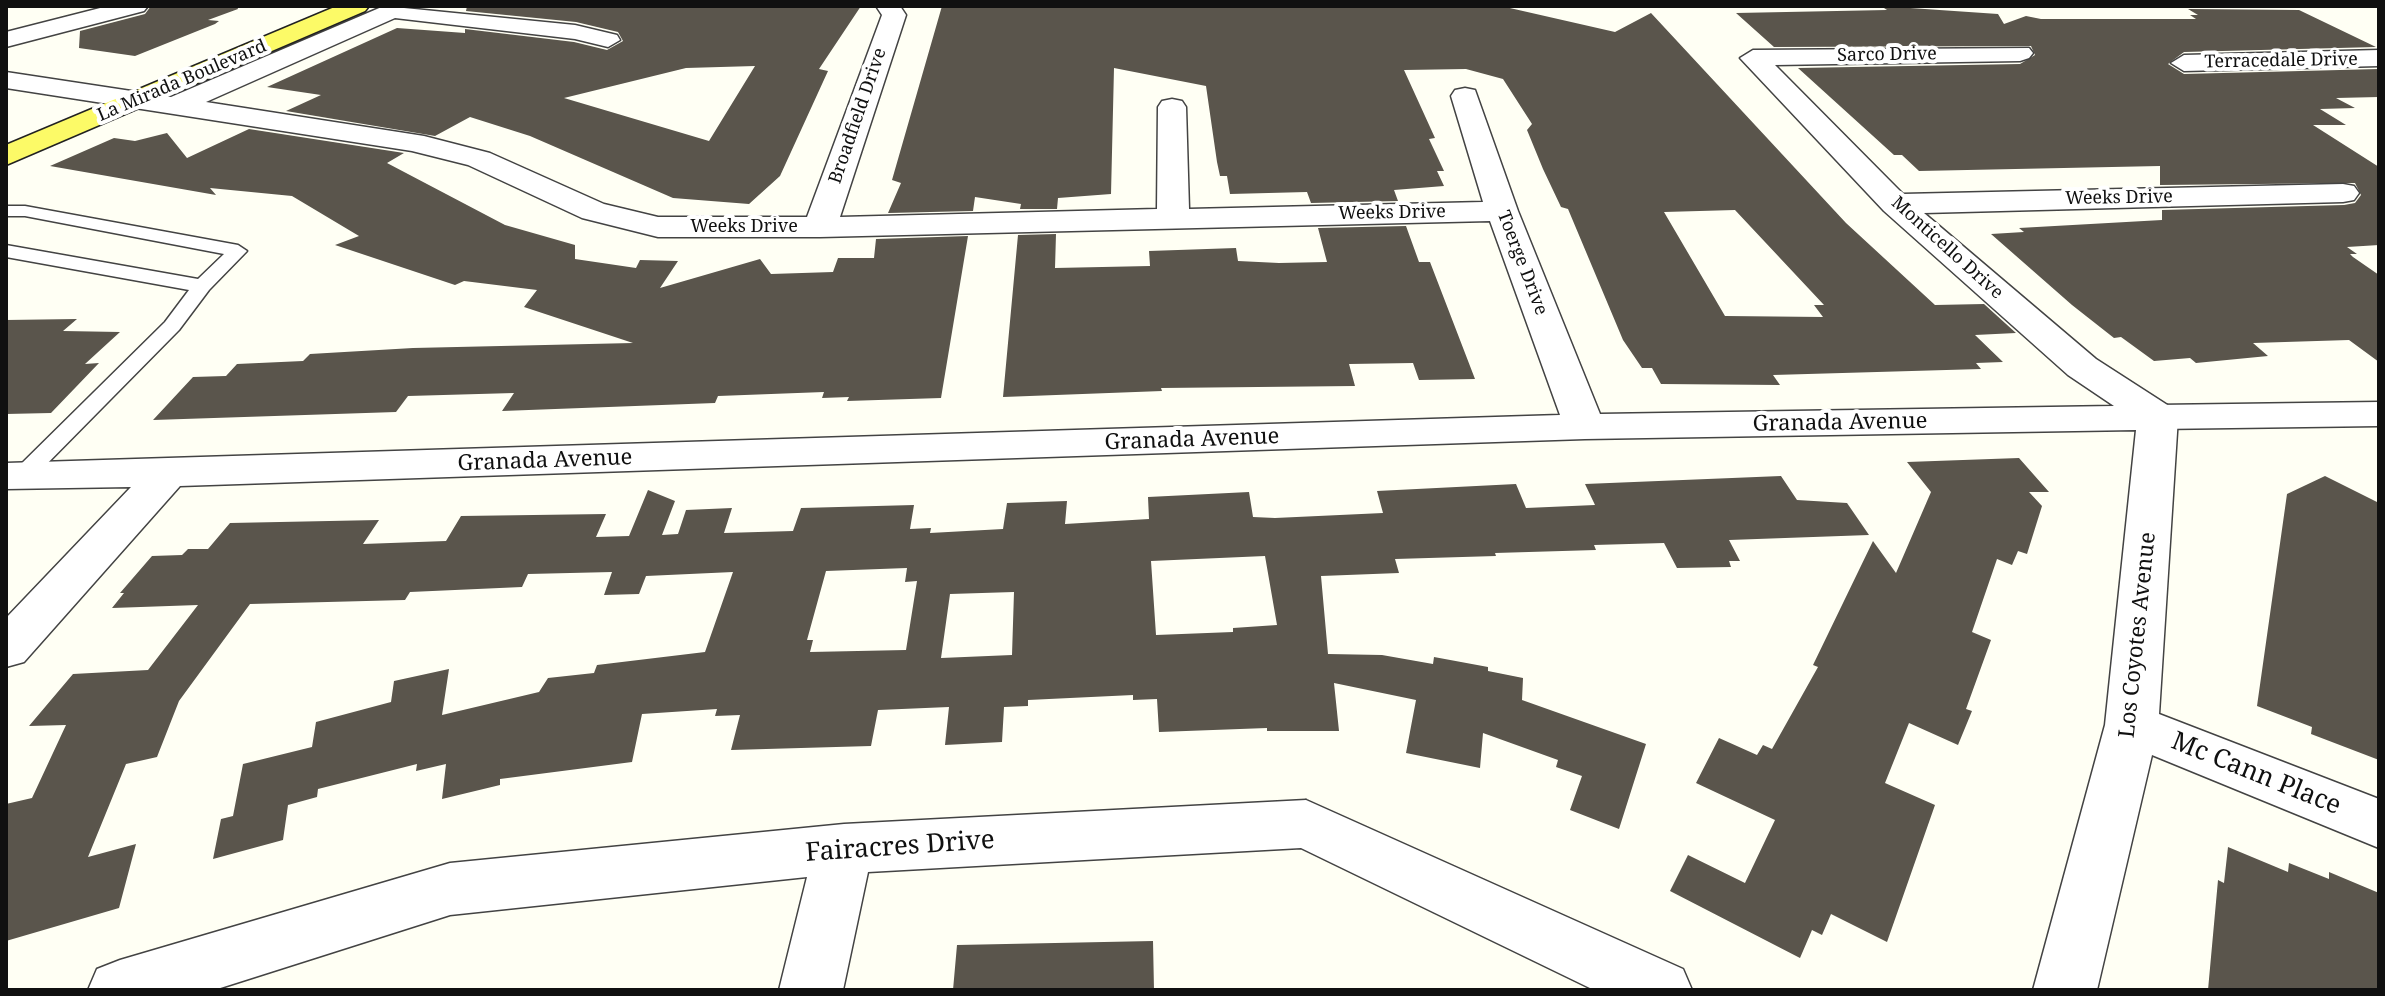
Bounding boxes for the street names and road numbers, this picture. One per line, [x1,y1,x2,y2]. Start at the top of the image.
street label: La Mirada Boulevard [94,36,270,126]
street label: Sarco Drive [1837,43,1937,67]
street label: Broadfield Drive [825,45,891,187]
street label: Terracedale Drive [2204,49,2358,73]
street label: Weeks Drive [2065,186,2173,210]
street label: Monticello Drive [1887,192,2007,304]
street label: Weeks Drive [1338,201,1446,225]
street label: Toerge Drive [1492,208,1552,318]
street label: Weeks Drive [690,216,798,238]
street label: Granada Avenue [1752,408,1928,438]
street label: Granada Avenue [1104,424,1280,456]
street label: Granada Avenue [457,445,633,477]
street label: Los Coyotes Avenue [2114,531,2162,739]
street label: Mc Cann Place [2167,726,2345,822]
street label: Fairacres Drive [804,825,996,869]

